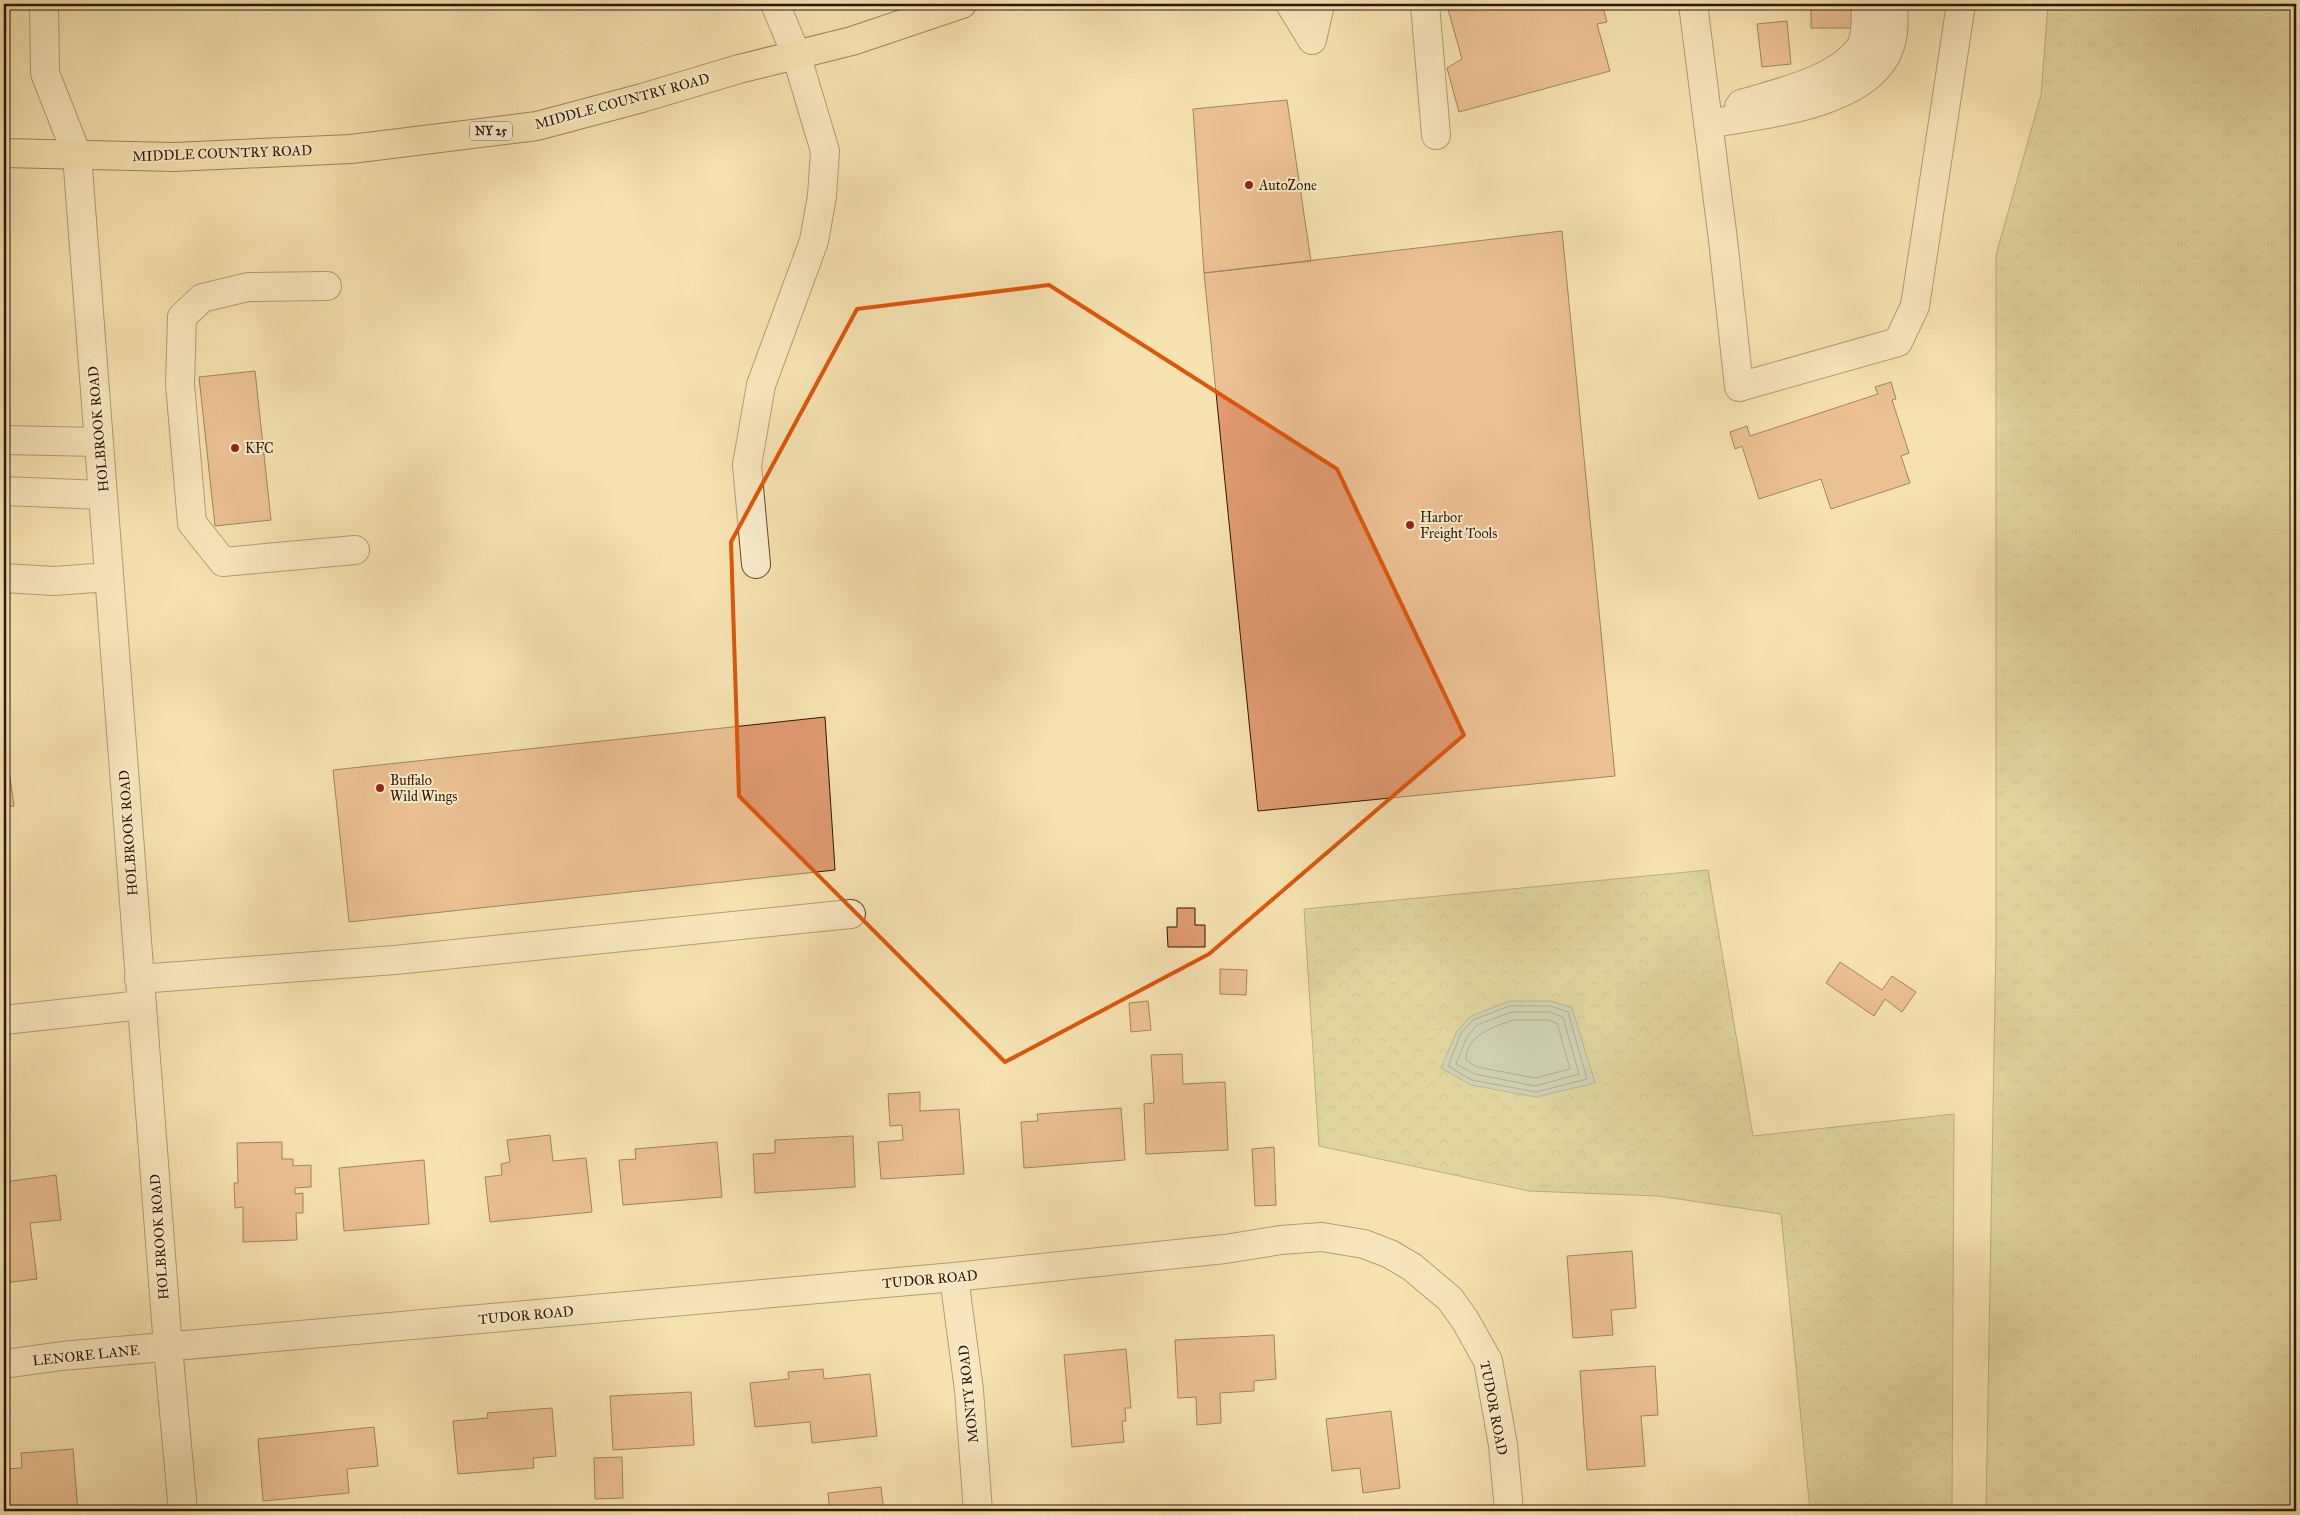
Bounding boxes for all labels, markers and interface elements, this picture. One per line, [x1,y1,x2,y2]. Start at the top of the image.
street label: MIDDLE COUNTRY ROAD [533,70,711,133]
road number: NY 25 [470,122,512,140]
street label: MIDDLE COUNTRY ROAD [132,142,312,165]
place label: AutoZone [1258,177,1317,194]
marker: AutoZone [1243,179,1255,191]
street label: HOLBROOK ROAD [85,365,112,493]
place label: KFC [245,440,274,457]
marker: KFC [229,442,241,454]
place label: Harbor Freight Tools [1420,509,1497,542]
marker: Harbor Freight Tools [1404,519,1416,531]
street label: HOLBROOK ROAD [116,769,141,897]
place label: Buffalo Wild Wings [390,772,457,805]
marker: Buffalo Wild Wings [374,782,386,794]
street label: HOLBROOK ROAD [147,1173,172,1301]
street label: TUDOR ROAD [882,1267,978,1292]
street label: TUDOR ROAD [478,1303,574,1328]
street label: LENORE LANE [32,1341,140,1370]
street label: MONTY ROAD [955,1344,982,1444]
street label: TUDOR ROAD [1476,1360,1511,1457]

